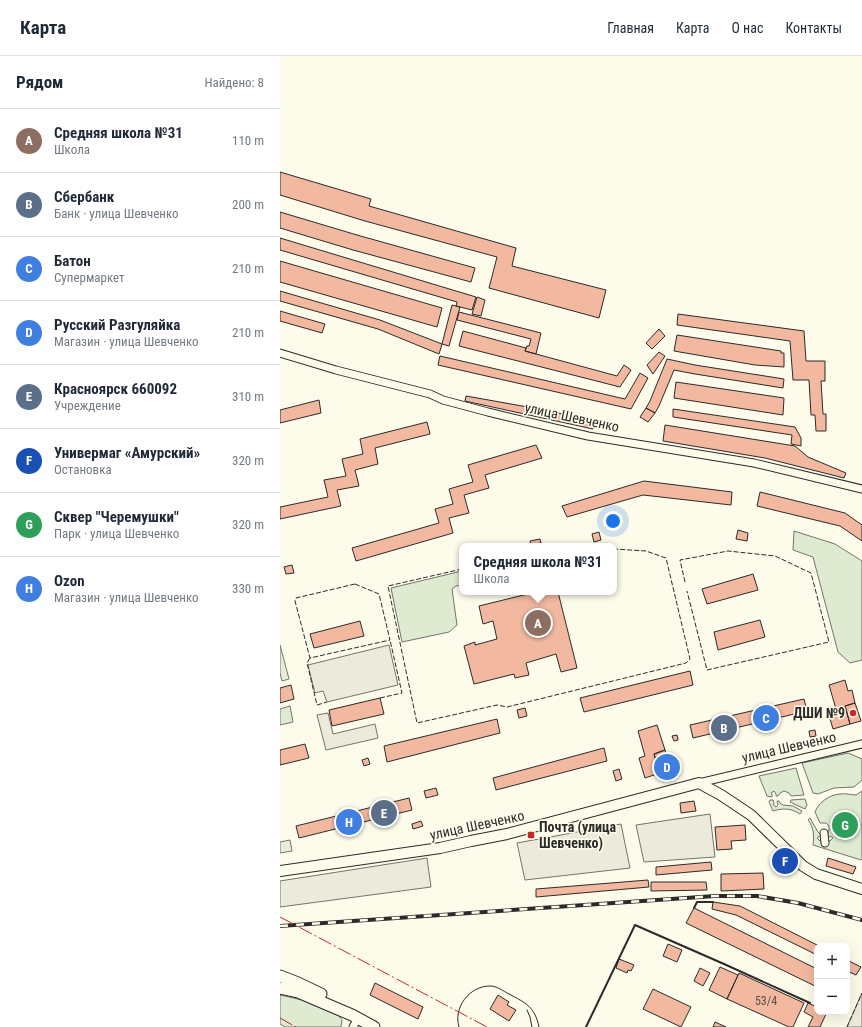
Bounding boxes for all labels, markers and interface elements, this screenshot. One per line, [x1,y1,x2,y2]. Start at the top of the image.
text: Карта [20,16,66,39]
text: Главная [607,20,654,36]
text: Карта [676,20,709,36]
text: О нас [731,20,763,36]
text: Контакты [785,20,842,36]
text: Рядом [16,72,63,92]
text: Найдено: 8 [204,75,264,90]
text: Средняя школа №31 [54,124,183,142]
text: A [25,133,33,148]
text: 110 m [232,133,264,148]
text: Школа [54,142,90,157]
text: Сбербанк [54,188,114,206]
text: B [25,197,33,212]
text: 200 m [232,197,264,212]
text: Банк · улица Шевченко [54,206,179,221]
text: Батон [54,252,91,270]
text: C [25,261,33,276]
text: 210 m [232,261,264,276]
text: Супермаркет [54,270,125,285]
text: Русский Разгуляйка [54,316,180,334]
text: D [25,325,33,340]
text: 210 m [232,325,264,340]
text: Магазин · улица Шевченко [54,334,199,349]
text: Красноярск 660092 [54,380,177,398]
text: E [26,389,32,404]
text: 310 m [232,389,264,404]
text: Учреждение [54,398,121,413]
street label: улица Шевченко [523,399,621,435]
text: Универмаг «Амурский» [54,444,200,462]
text: F [26,453,32,468]
text: 320 m [232,453,264,468]
text: Остановка [54,462,112,477]
text: Сквер "Черемушки" [54,508,179,526]
your location [603,511,623,531]
text: G [25,517,33,532]
text: 320 m [232,517,264,532]
text: Парк · улица Шевченко [54,526,179,541]
popup [459,543,617,595]
text: Средняя школа №31 [474,553,602,571]
text: Школа [474,571,510,586]
text: Ozon [54,572,85,590]
text: H [25,581,33,596]
text: 330 m [232,581,264,596]
text: Магазин · улица Шевченко [54,590,199,605]
pin: A [525,608,551,638]
pin: C [753,703,779,733]
place label: ДШИ №9 [793,705,845,721]
marker: ДШИ №9 [848,708,858,718]
pin: B [711,713,737,743]
street label: улица Шевченко [740,728,838,766]
pin: D [654,752,680,782]
pin: E [371,798,397,828]
pin: H [336,807,362,837]
street label: улица Шевченко [428,807,526,843]
pin: G [832,810,858,840]
place label: Почта (улица Шевченко) [539,819,617,852]
marker: Почта (улица Шевченко) [526,830,536,840]
pin: F [772,846,798,876]
map controls [814,943,850,1015]
button: + [814,943,850,979]
button: − [814,979,850,1015]
house number: 53/4 [755,994,777,1008]

